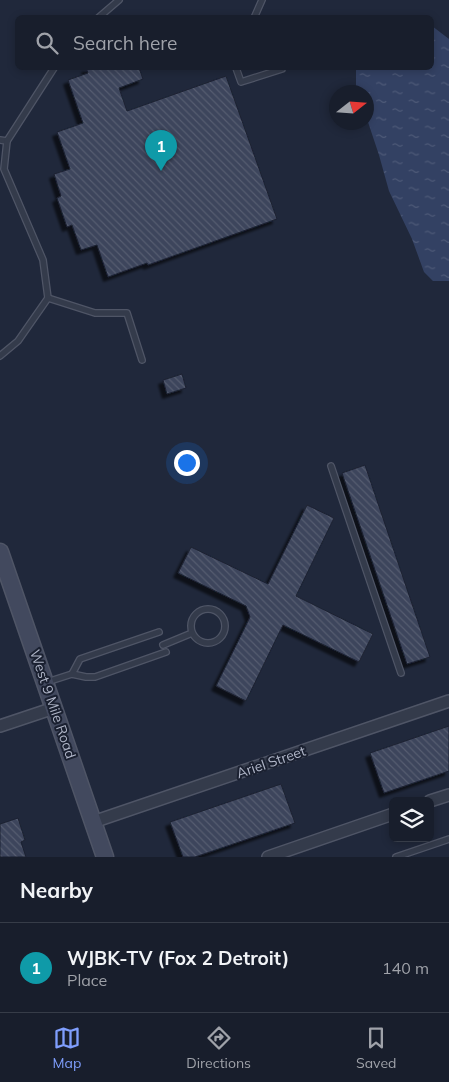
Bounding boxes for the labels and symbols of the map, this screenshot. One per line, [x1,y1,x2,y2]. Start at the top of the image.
north arrow [329,85,374,130]
pin: 1 [145,130,177,171]
your location [174,450,200,476]
street label: West 9 Mile Road [26,647,80,761]
street label: Ariel Street [234,742,308,782]

